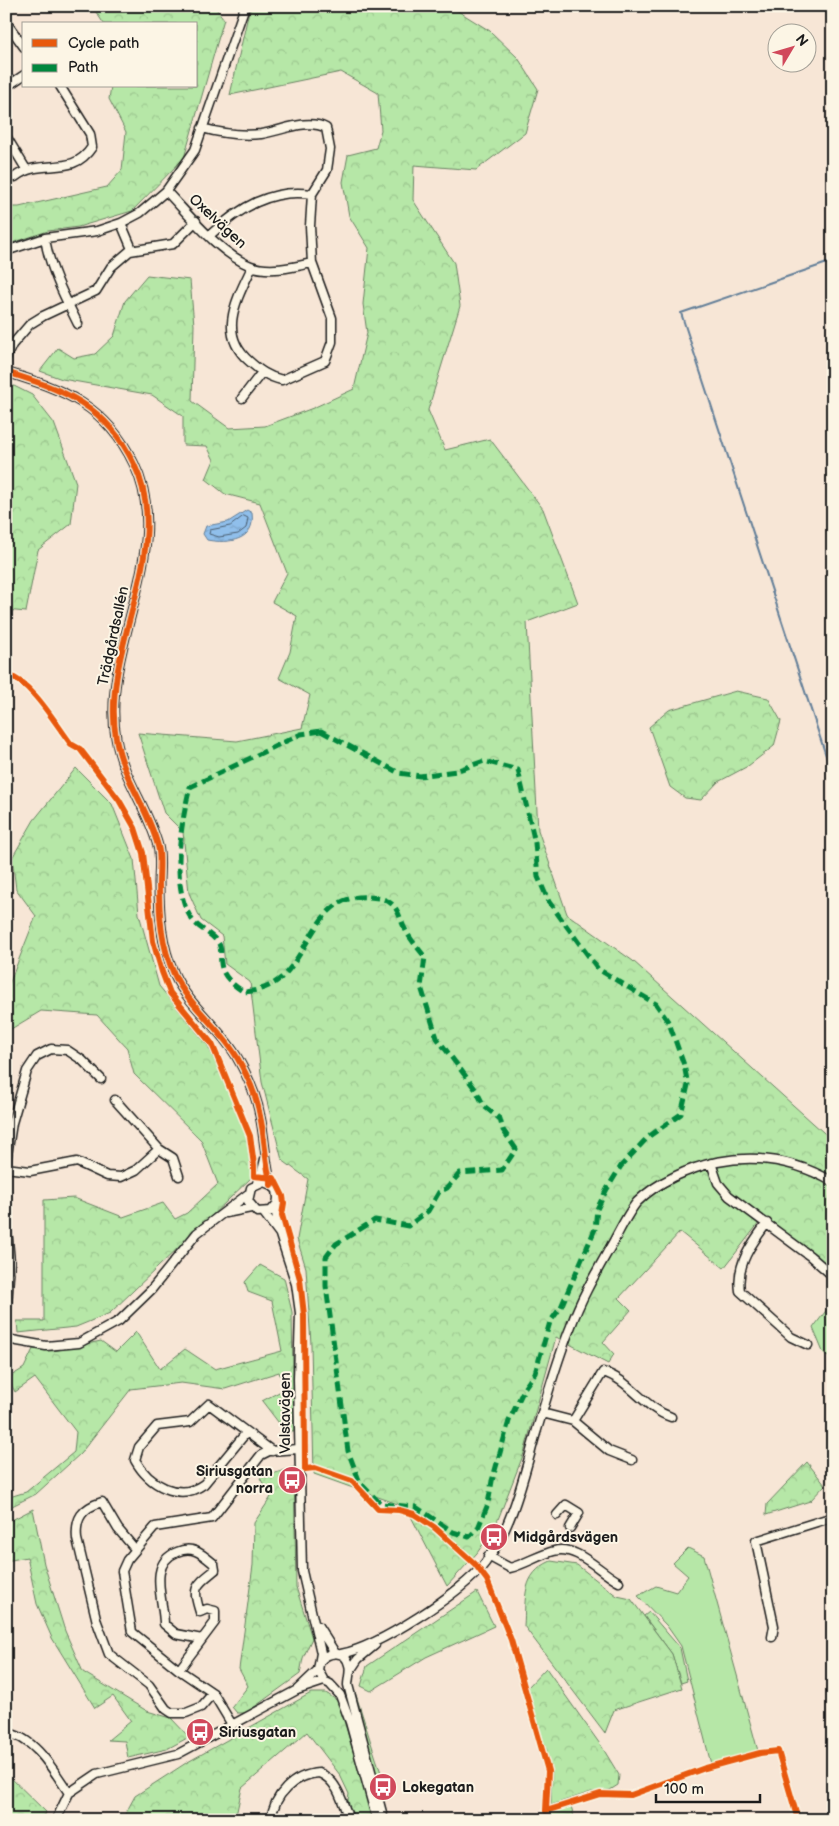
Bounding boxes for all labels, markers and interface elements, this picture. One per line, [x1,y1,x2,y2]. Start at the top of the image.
legend [22,22,198,88]
north arrow [766,22,816,72]
text: N [792,31,812,50]
text: Cycle path [68,34,139,53]
text: Path [68,58,98,77]
street label: Oxelvägen [185,190,250,253]
street label: Trädgårdsallén [94,585,133,688]
street label: Valstavägen [276,1372,295,1454]
place label: Siriusgatan norra [196,1462,273,1498]
bus stop icon: Siriusgatan norra [277,1465,307,1495]
bus stop icon: Midgårdsvägen [479,1522,509,1552]
place label: Midgårdsvägen [513,1528,618,1547]
bus stop icon: Siriusgatan [185,1717,215,1747]
place label: Siriusgatan [219,1723,296,1742]
scale bar [656,1771,760,1803]
bus stop icon: Lokegatan [368,1772,398,1802]
place label: Lokegatan [402,1778,474,1797]
text: 100 m [664,1780,704,1799]

